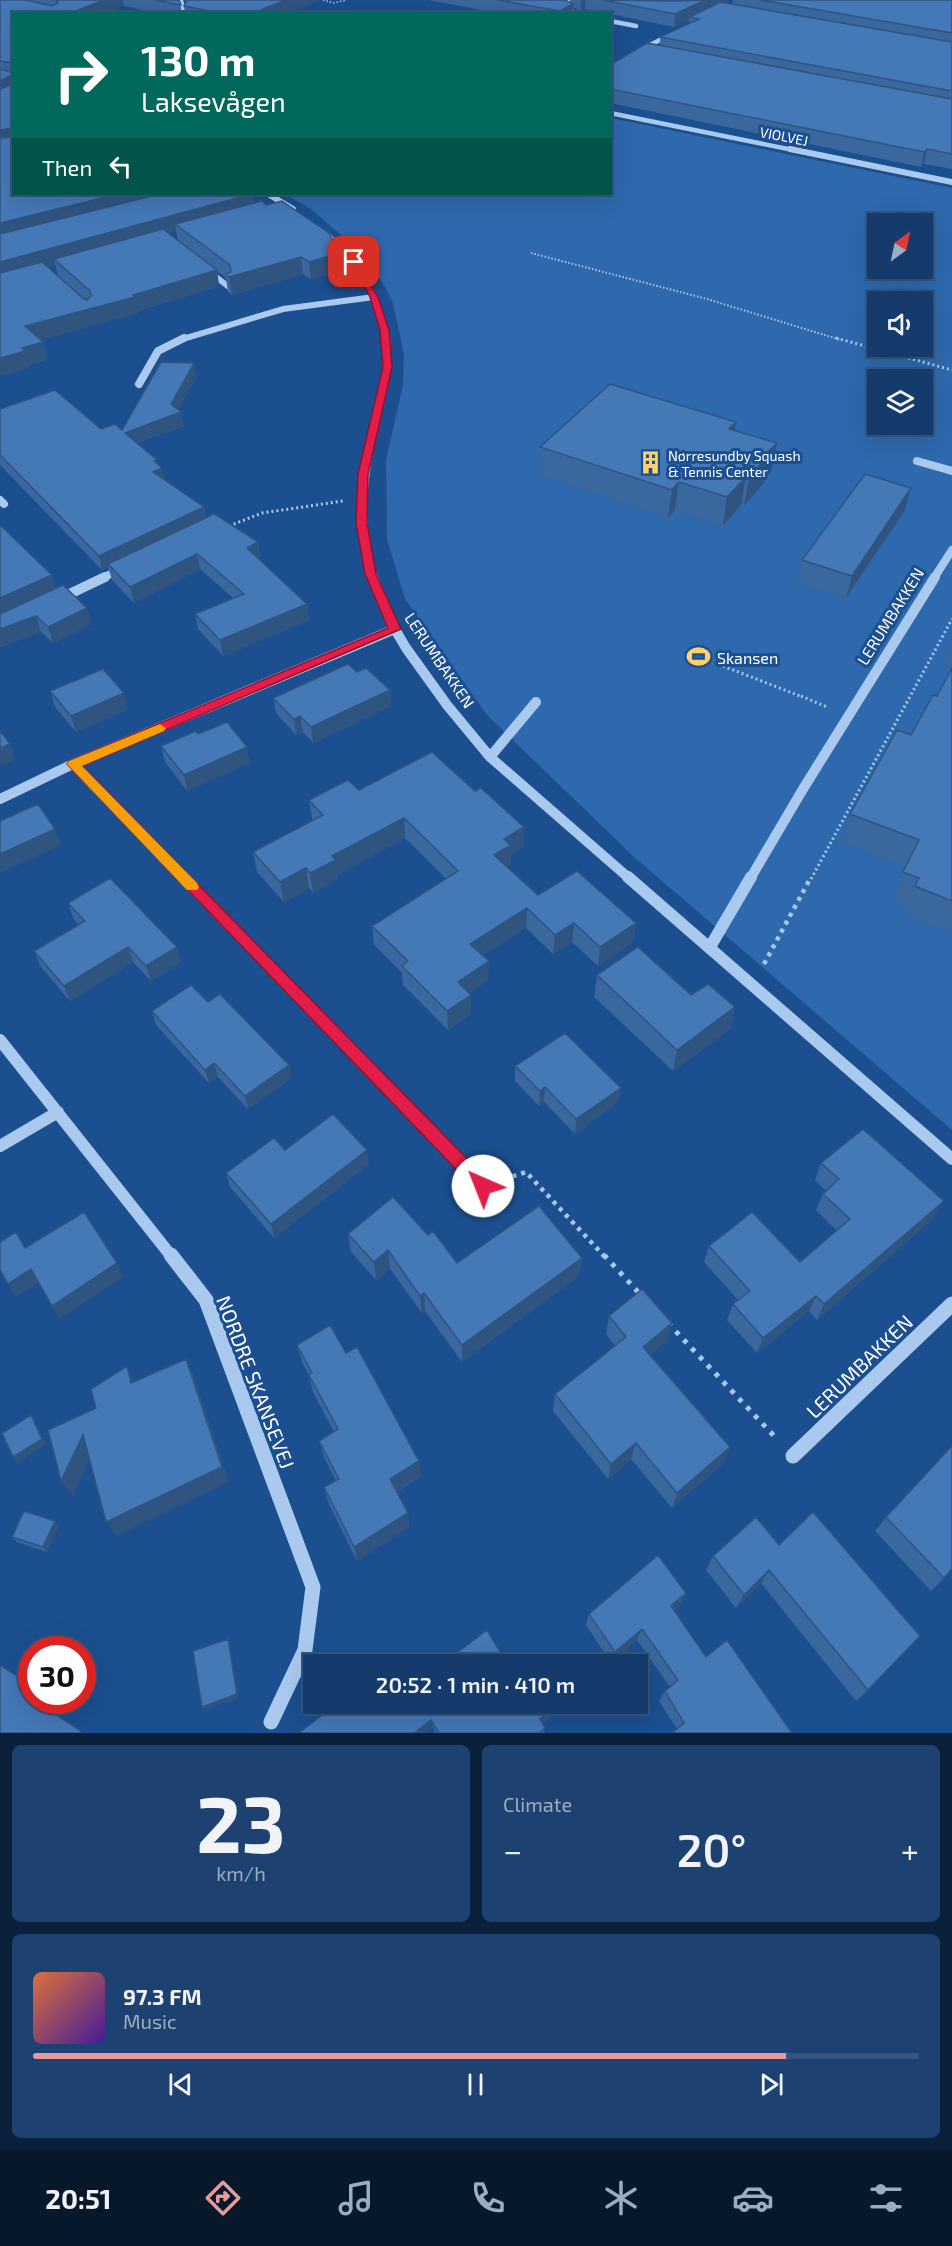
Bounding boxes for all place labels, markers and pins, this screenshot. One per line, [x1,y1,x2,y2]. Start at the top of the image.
pin [328,236,379,287]
place label: Nørresundby Squash & Tennis Center [668,447,801,480]
building icon: Nørresundby Squash & Tennis Center [637,450,663,476]
sports icon: Skansen [686,644,712,670]
place label: Skansen [717,648,778,667]

